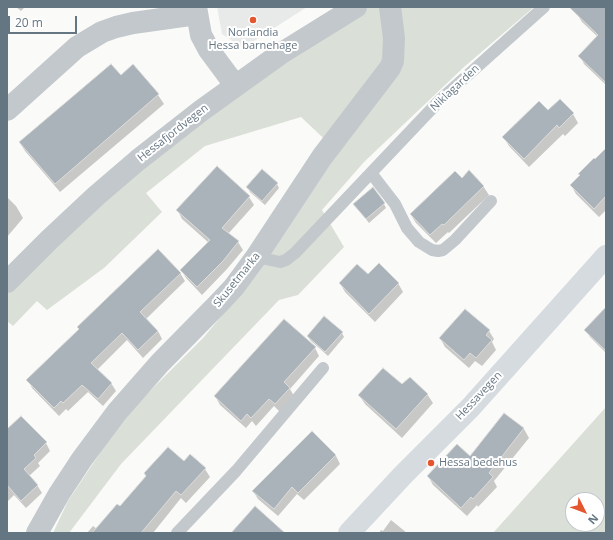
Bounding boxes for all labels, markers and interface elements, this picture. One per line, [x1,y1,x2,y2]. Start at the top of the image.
scale bar [10,8,79,34]
text: 20 m [15,14,43,31]
marker: Norlandia Hessa barnehage [248,15,258,25]
place label: Norlandia Hessa barnehage [208,26,298,52]
street label: Niklagarden [428,62,482,114]
street label: Hessafjordvegen [135,101,211,165]
street label: Skusetmarka [211,250,263,310]
street label: Hessavegen [453,369,505,423]
place label: Hessa bedehus [439,456,517,470]
marker: Hessa bedehus [426,458,436,468]
north arrow [565,492,605,532]
text: N [585,511,602,528]

